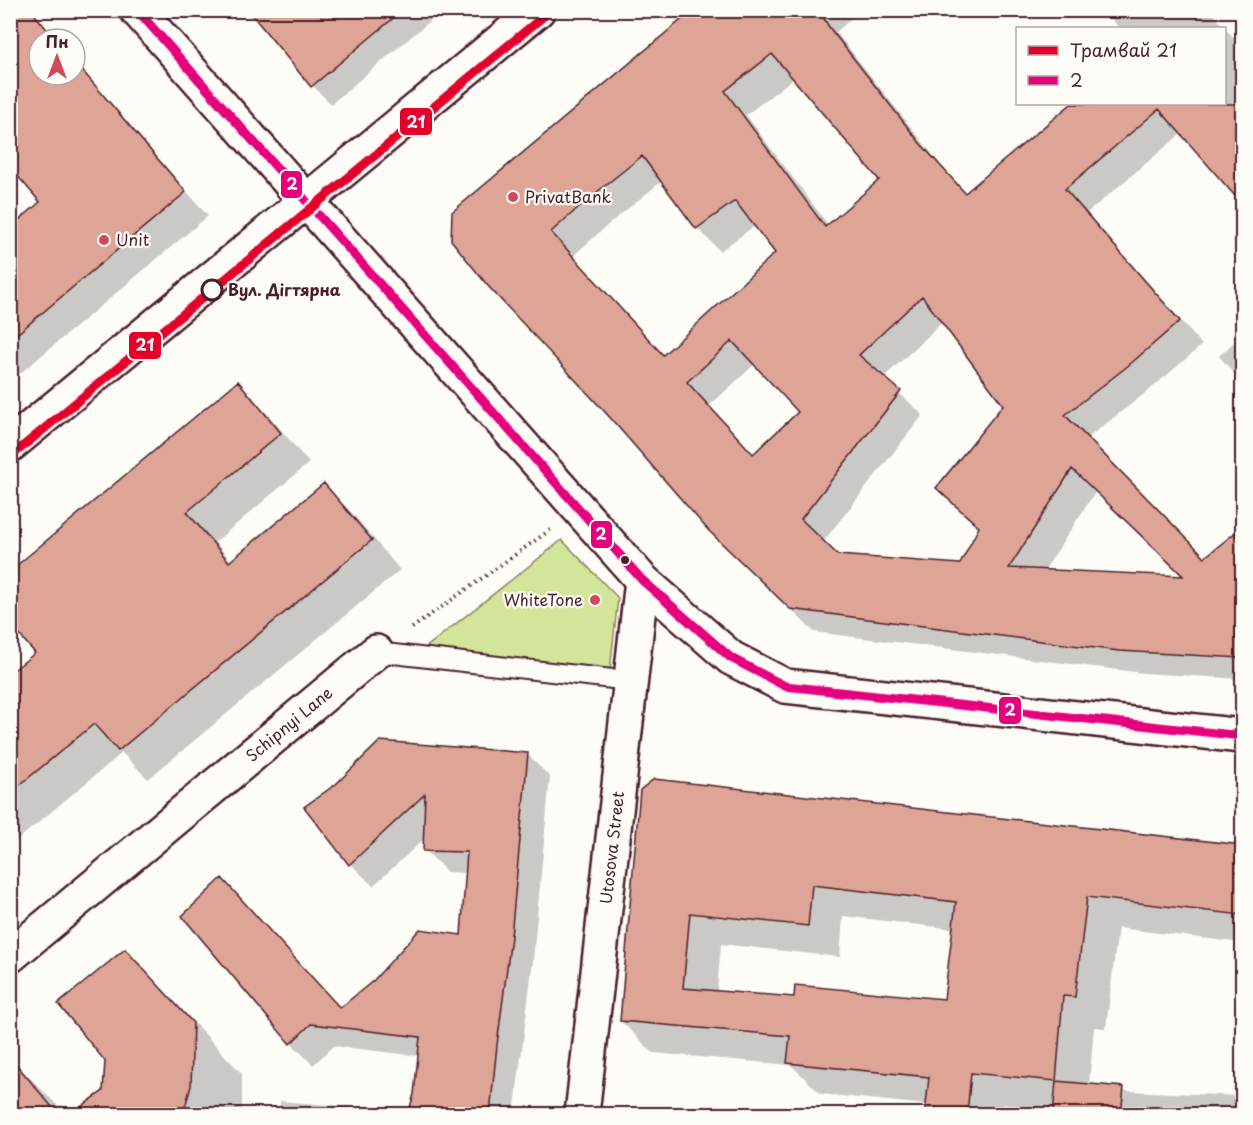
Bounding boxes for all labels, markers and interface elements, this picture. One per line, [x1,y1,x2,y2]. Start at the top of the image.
north arrow [27,27,87,87]
legend [1016,27,1226,105]
text: Пн [45,29,69,53]
text: Трамвай 21 [1070,36,1177,63]
text: 2 [1070,66,1083,93]
line badge: 21 [399,107,433,136]
text: 21 [407,109,426,133]
line badge: 2 [280,170,303,199]
text: 2 [286,171,298,195]
place label: PrivatBank [525,184,612,208]
marker: PrivatBank [506,190,520,204]
place label: Unit [116,227,150,251]
marker: Unit [97,233,111,247]
place label: Вул. Дігтярна [228,277,341,301]
marker: Вул. Дігтярна [201,279,223,301]
line badge: 21 [128,331,162,360]
text: 21 [136,332,155,356]
line badge: 2 [590,520,613,549]
text: 2 [595,521,607,545]
unlabelled marker [619,554,631,566]
place label: WhiteTone [504,587,583,611]
marker: WhiteTone [588,593,602,607]
street label: Schipnyi Lane [240,680,337,767]
line badge: 2 [998,696,1022,725]
text: 2 [1004,697,1016,721]
street label: Utosova Street [593,789,629,905]

